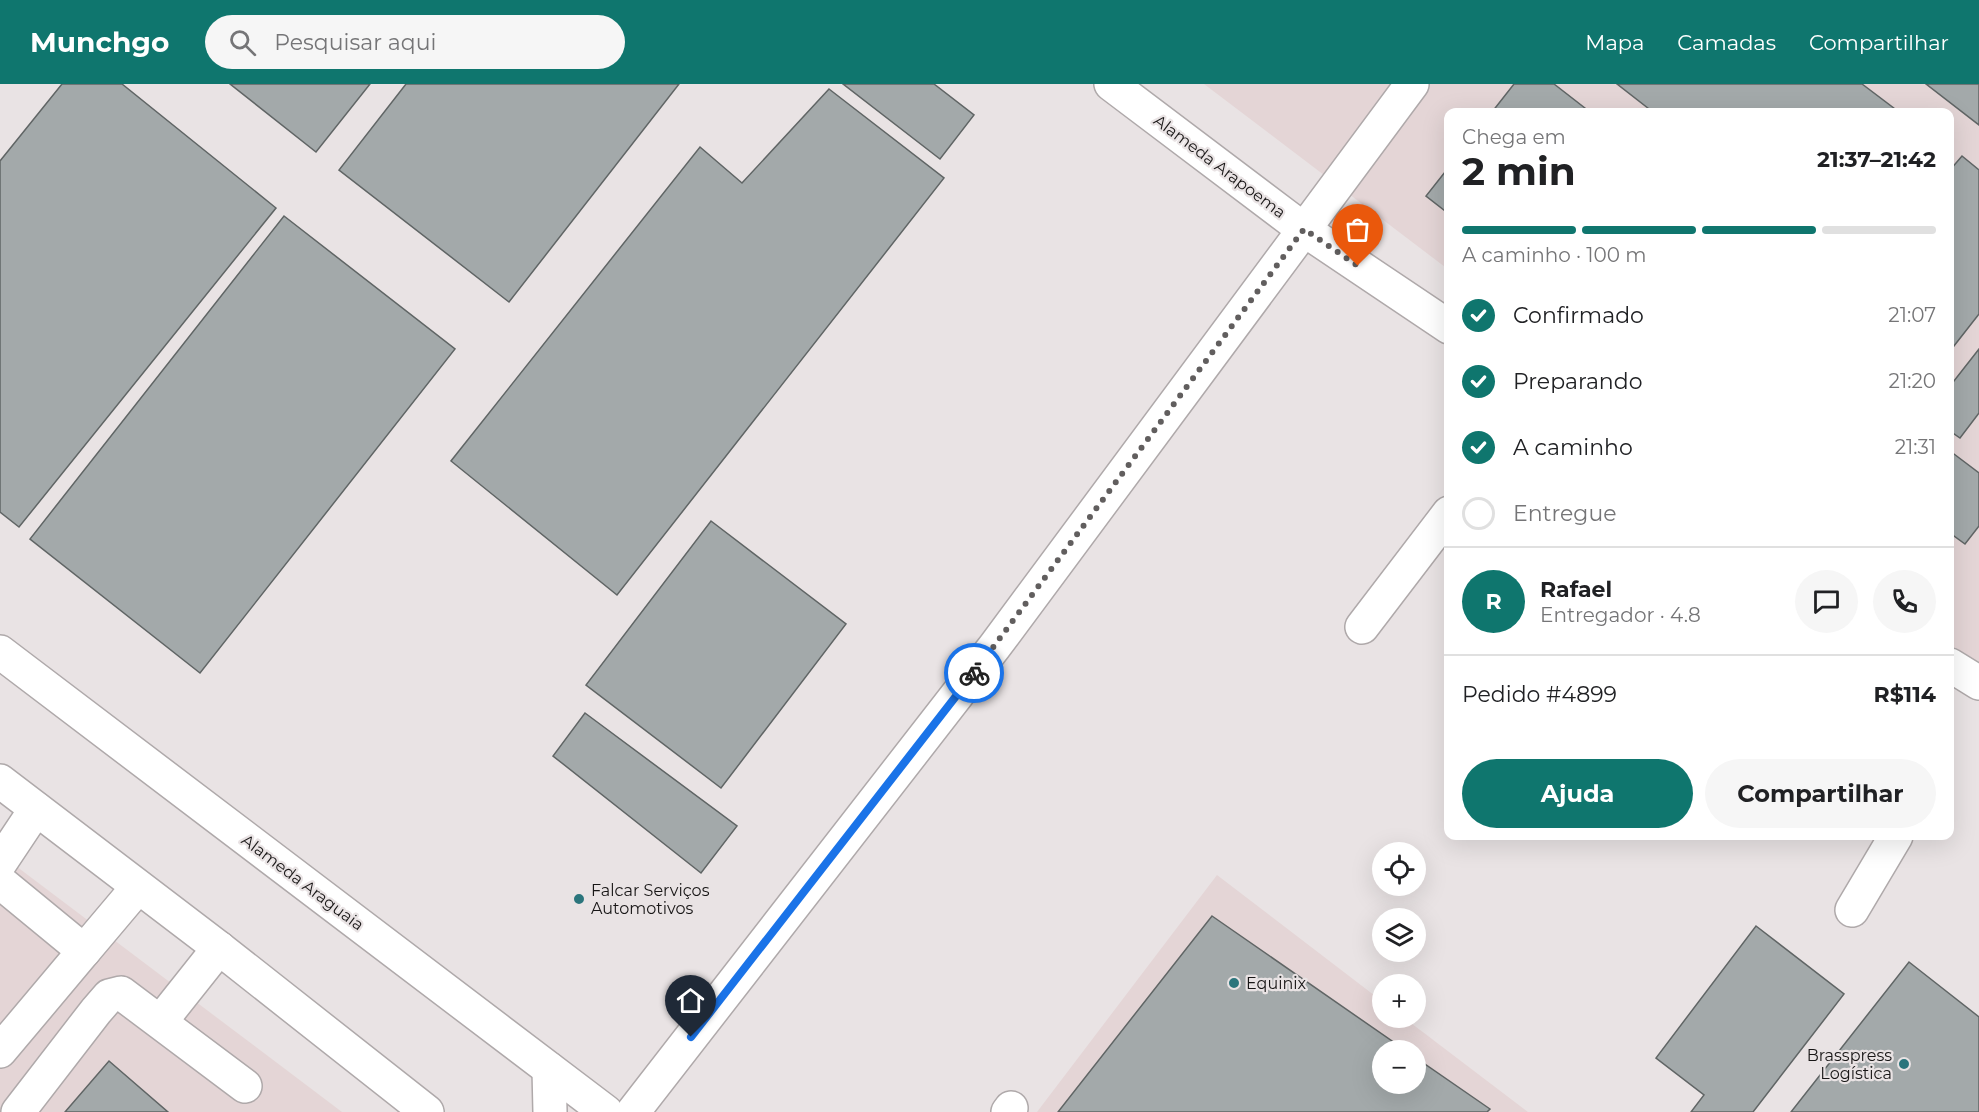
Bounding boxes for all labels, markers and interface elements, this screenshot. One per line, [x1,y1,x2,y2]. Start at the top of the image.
search box [205,15,625,69]
text: Munchgo [30,25,169,59]
icon: search [226,26,259,59]
text: Pesquisar aqui [274,29,436,56]
text: Mapa [1585,30,1644,55]
text: Camadas [1677,30,1776,55]
text: Compartilhar [1809,30,1949,55]
street label: Alameda Arapoema [1150,111,1289,222]
text: Chega em [1462,125,1566,149]
text: 21:37–21:42 [1817,146,1936,173]
text: 2 min [1462,147,1576,195]
pin [1332,204,1383,266]
icon: bag [1341,213,1374,246]
text: A caminho · 100 m [1462,243,1647,267]
icon: check [1462,299,1495,332]
text: Confirmado [1513,302,1644,329]
text: 21:07 [1888,303,1936,327]
icon: check [1462,365,1495,398]
text: Preparando [1513,368,1642,395]
text: 21:20 [1889,369,1936,393]
icon: check [1462,431,1495,464]
text: A caminho [1513,434,1633,461]
text: 21:31 [1895,435,1936,459]
text: Entregue [1513,500,1617,527]
button: chat [1795,570,1858,633]
button: phone [1873,570,1936,633]
text: Rafael [1540,576,1612,603]
text: R [1485,588,1502,615]
text: Entregador · 4.8 [1540,603,1701,627]
courier [944,643,1004,703]
icon: bike [958,657,991,690]
text: Pedido #4899 [1462,681,1617,708]
text: R$114 [1874,681,1936,708]
button: Ajuda [1462,759,1693,828]
button: Compartilhar [1705,759,1936,828]
street label: Alameda Araguaia [238,830,367,934]
map controls [1372,842,1426,1094]
button: locate [1372,842,1426,896]
place label: Falcar Serviços Automotivos [591,881,710,918]
marker: Falcar Serviços Automotivos [572,892,586,906]
button: layers [1372,908,1426,962]
place label: Equinix [1246,974,1307,993]
button: + [1372,974,1426,1028]
pin [665,975,716,1037]
marker: Equinix [1227,976,1241,990]
icon: home [674,984,707,1017]
button: − [1372,1040,1426,1094]
place label: Brasspress Logística [1807,1046,1892,1083]
marker: Brasspress Logística [1897,1057,1911,1071]

